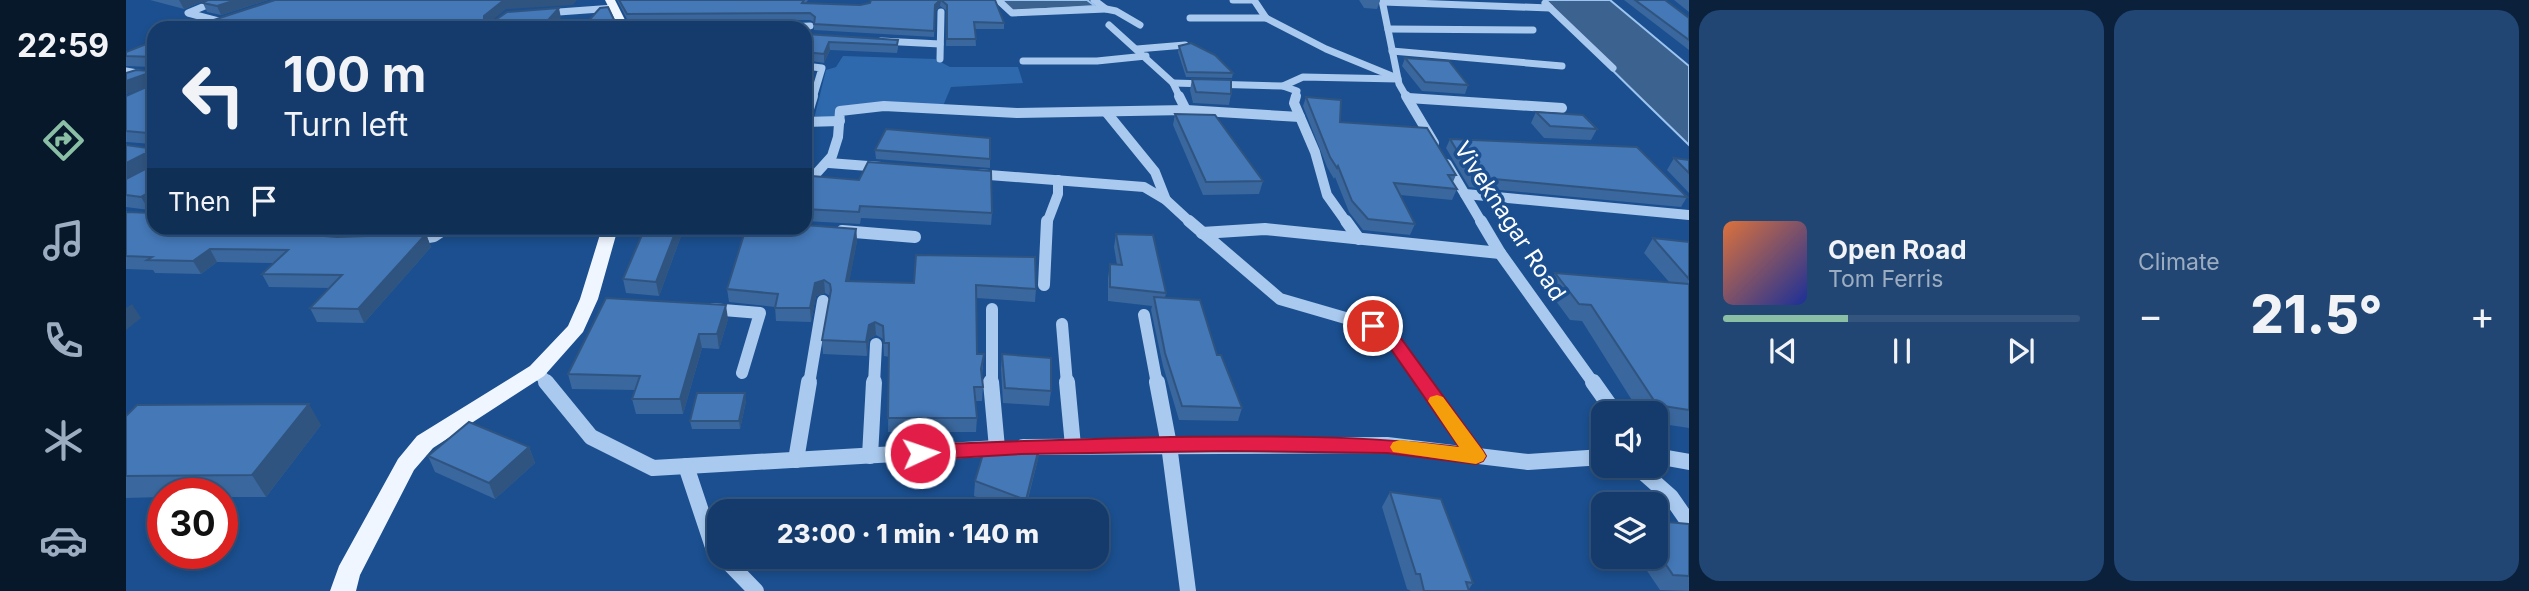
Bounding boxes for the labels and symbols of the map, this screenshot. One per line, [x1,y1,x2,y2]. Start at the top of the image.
street label: Viveknagar Road [1448,136,1572,306]
pin [1343,296,1403,356]
position arrow [883,416,957,490]
speed limit sign: 30 [147,478,238,569]

